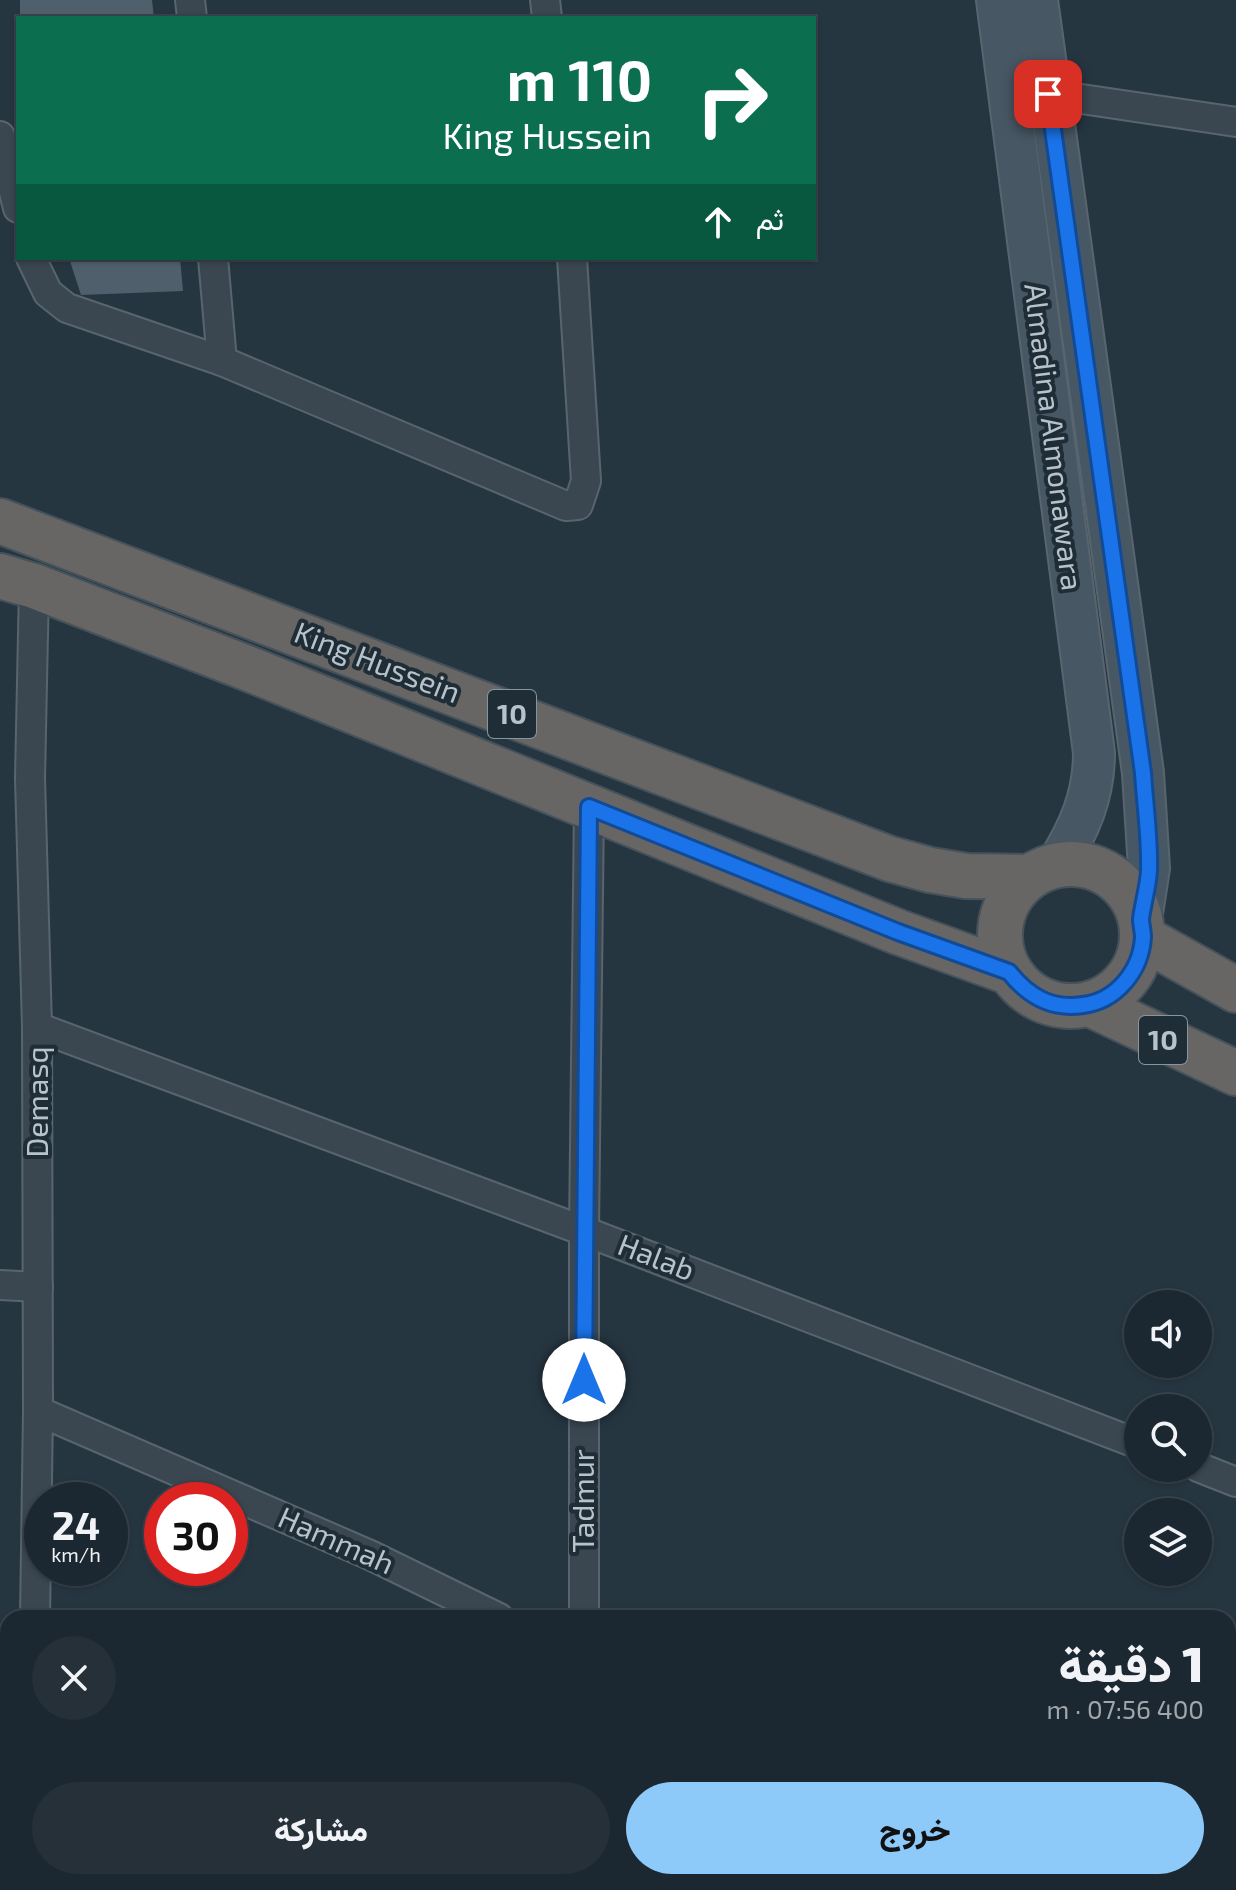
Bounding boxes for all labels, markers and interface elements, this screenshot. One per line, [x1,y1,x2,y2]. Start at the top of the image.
text: 110 m [507,45,652,112]
icon: right [680,48,784,152]
pin [1014,60,1082,128]
icon: arrive [1026,72,1070,116]
text: King Hussein [442,113,652,156]
icon: ahead [696,200,740,244]
text: ثم [756,200,784,236]
street label: Almadina Almonawara [1018,281,1092,592]
street label: King Hussein [290,613,466,709]
road number: 10 [488,690,536,738]
road number: 10 [1139,1016,1187,1064]
street label: Demasq [18,1046,54,1158]
street label: Halab [613,1225,700,1287]
map controls [1124,1290,1212,1586]
button: sound [1124,1290,1212,1378]
position arrow [542,1338,626,1422]
button: search [1124,1394,1212,1482]
street label: Tadmur [564,1449,600,1553]
speed limit sign: 30 [144,1482,248,1586]
street label: Hammah [273,1498,400,1581]
button: layers [1124,1498,1212,1586]
text: 24 [52,1500,100,1548]
text: km/h [51,1542,101,1566]
text: 1 دقيقة [1058,1634,1204,1692]
button: close [32,1636,116,1720]
text: 400 m · 07:56 [1046,1693,1204,1724]
button: مشاركة [32,1782,610,1874]
button: خروج [626,1782,1204,1874]

